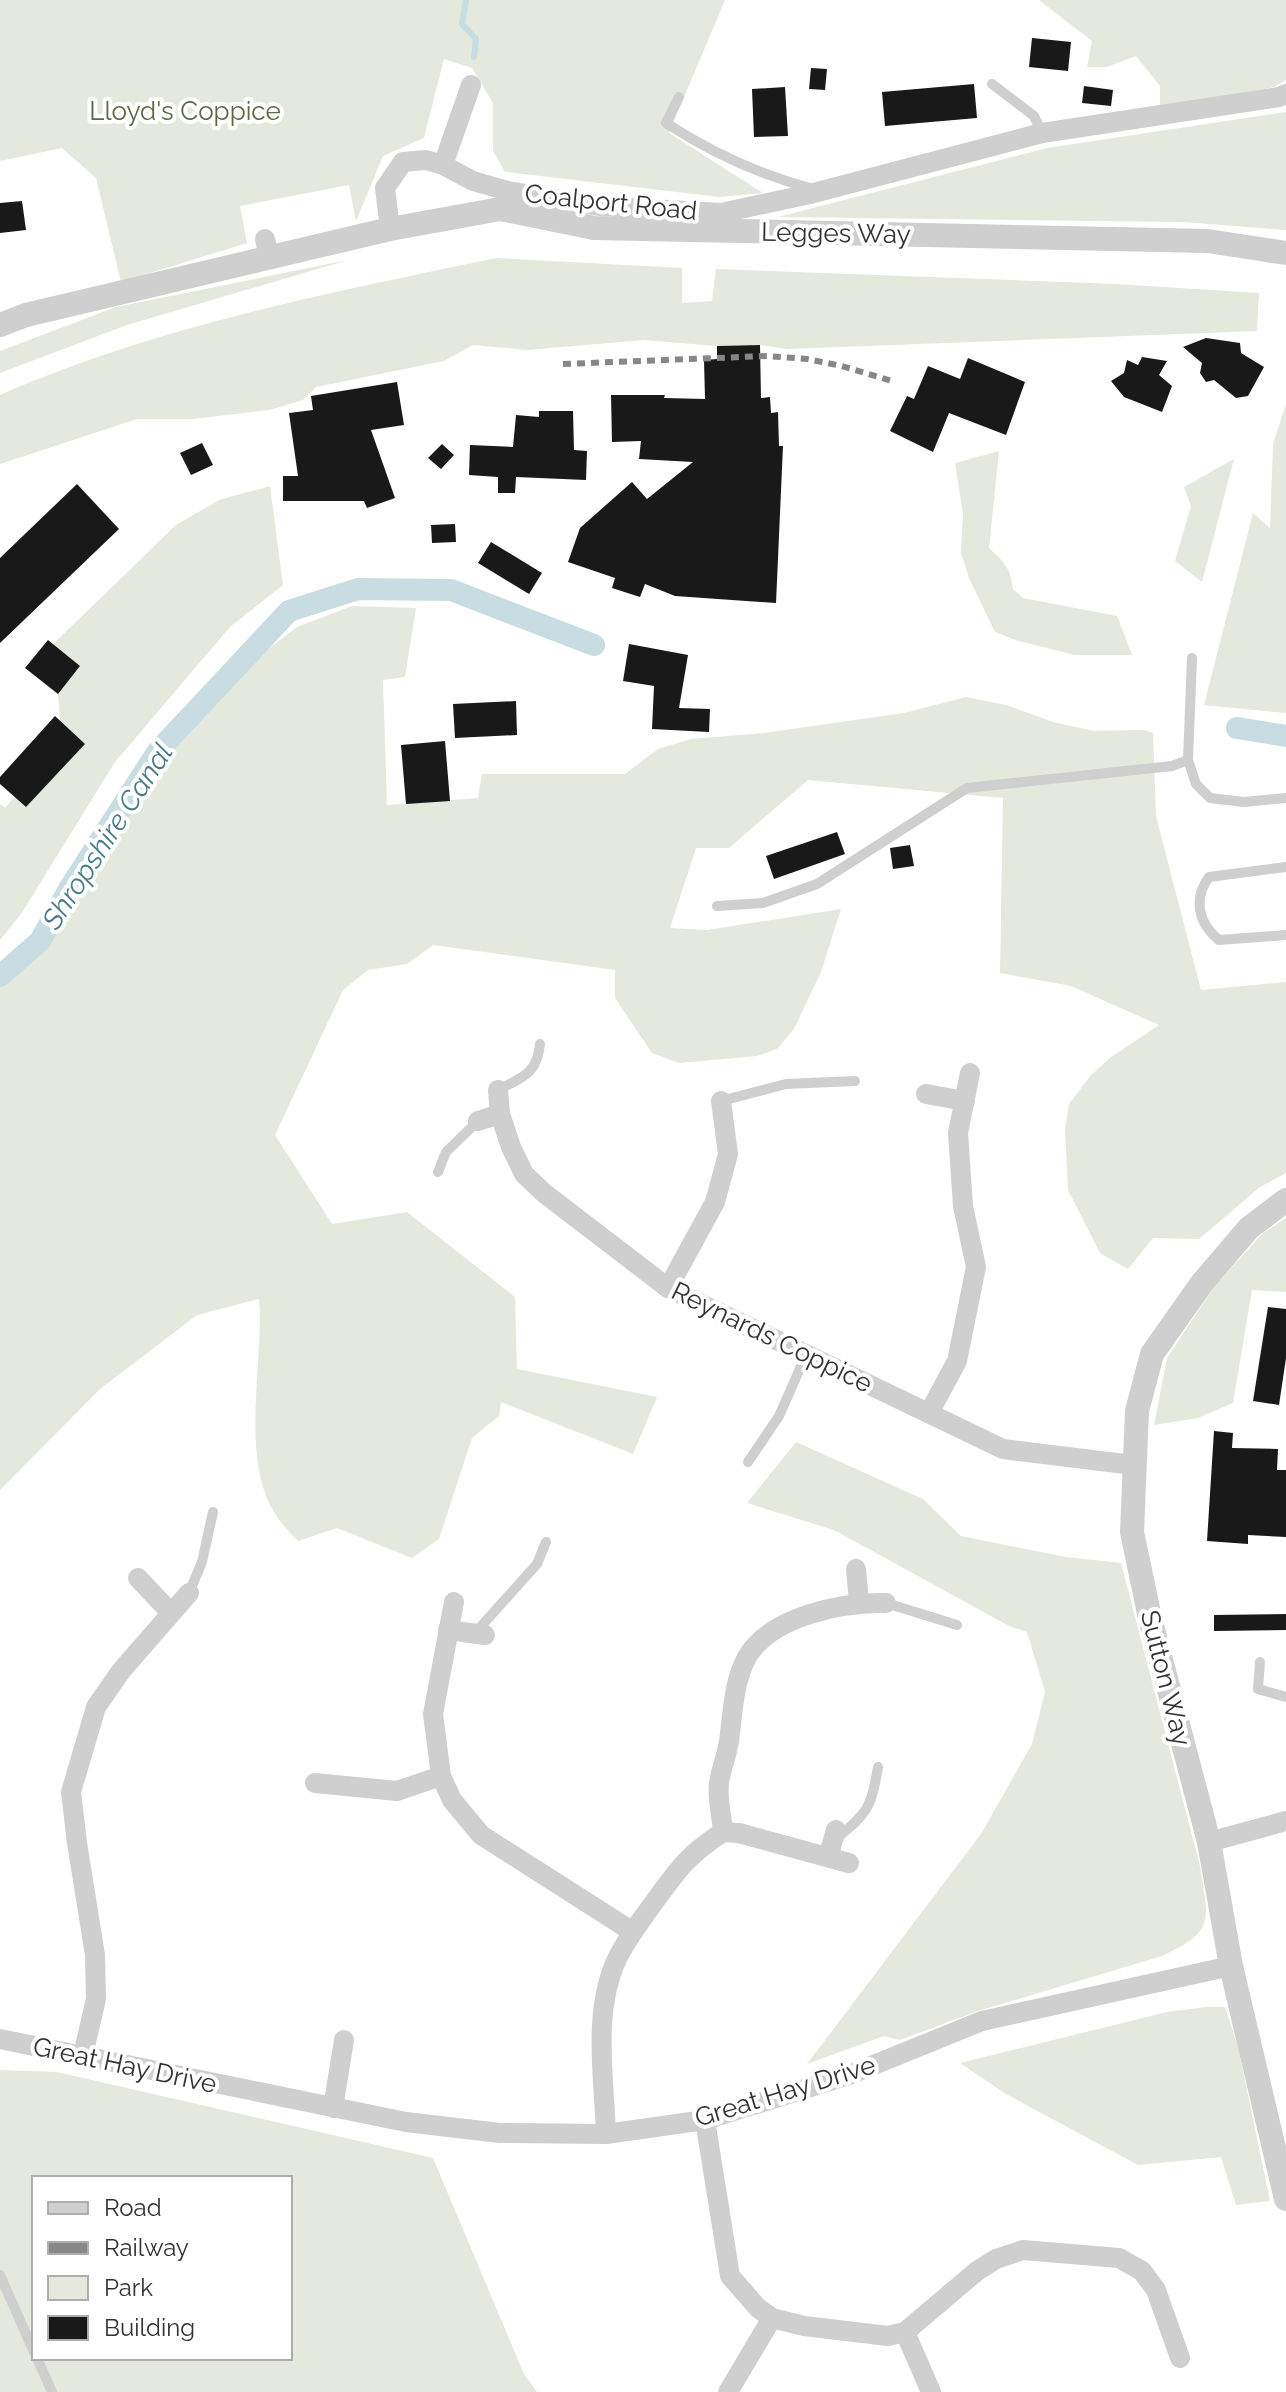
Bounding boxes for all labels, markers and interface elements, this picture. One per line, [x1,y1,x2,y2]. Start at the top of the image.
park label: Lloyd's Coppice [89,96,281,126]
street label: Coalport Road [523,178,699,226]
street label: Legges Way [761,217,911,249]
water label: Shropshire Canal [35,737,180,936]
street label: Reynards Coppice [667,1275,877,1399]
street label: Sutton Way [1135,1607,1197,1749]
street label: Great Hay Drive [30,2031,220,2099]
street label: Great Hay Drive [691,2049,879,2133]
legend [32,2176,292,2360]
text: Road [104,2193,162,2222]
text: Railway [104,2233,189,2262]
text: Park [104,2273,153,2302]
text: Building [104,2313,195,2342]

